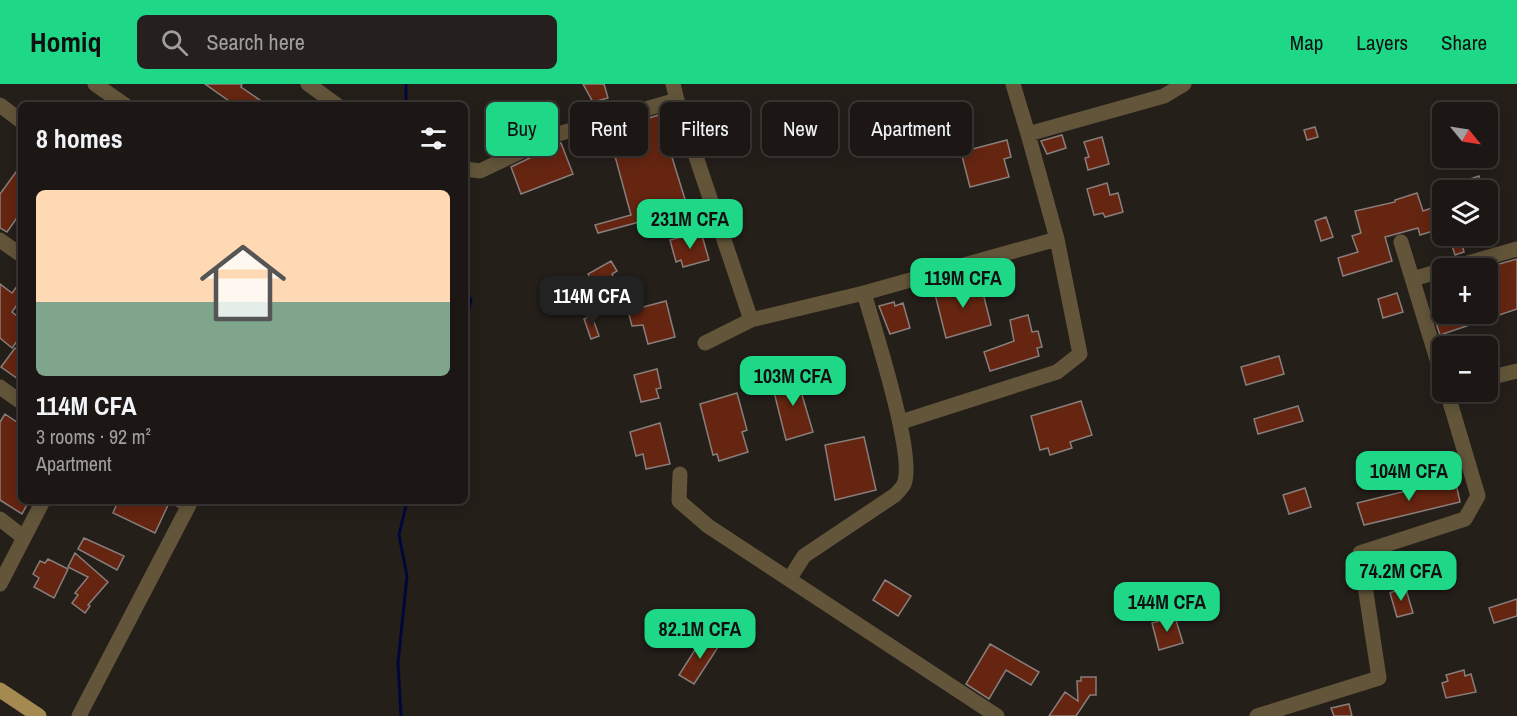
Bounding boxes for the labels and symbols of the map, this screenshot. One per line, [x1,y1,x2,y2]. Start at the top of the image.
north arrow [1432,102,1498,168]
pin: 231M CFA [628,199,752,250]
pin: 119M CFA [901,258,1025,309]
pin: 114M CFA [530,276,654,327]
pin: 103M CFA [731,356,855,407]
pin: 104M CFA [1347,451,1471,502]
pin: 74.2M CFA [1332,551,1470,602]
pin: 144M CFA [1105,582,1229,633]
pin: 82.1M CFA [631,609,769,660]

